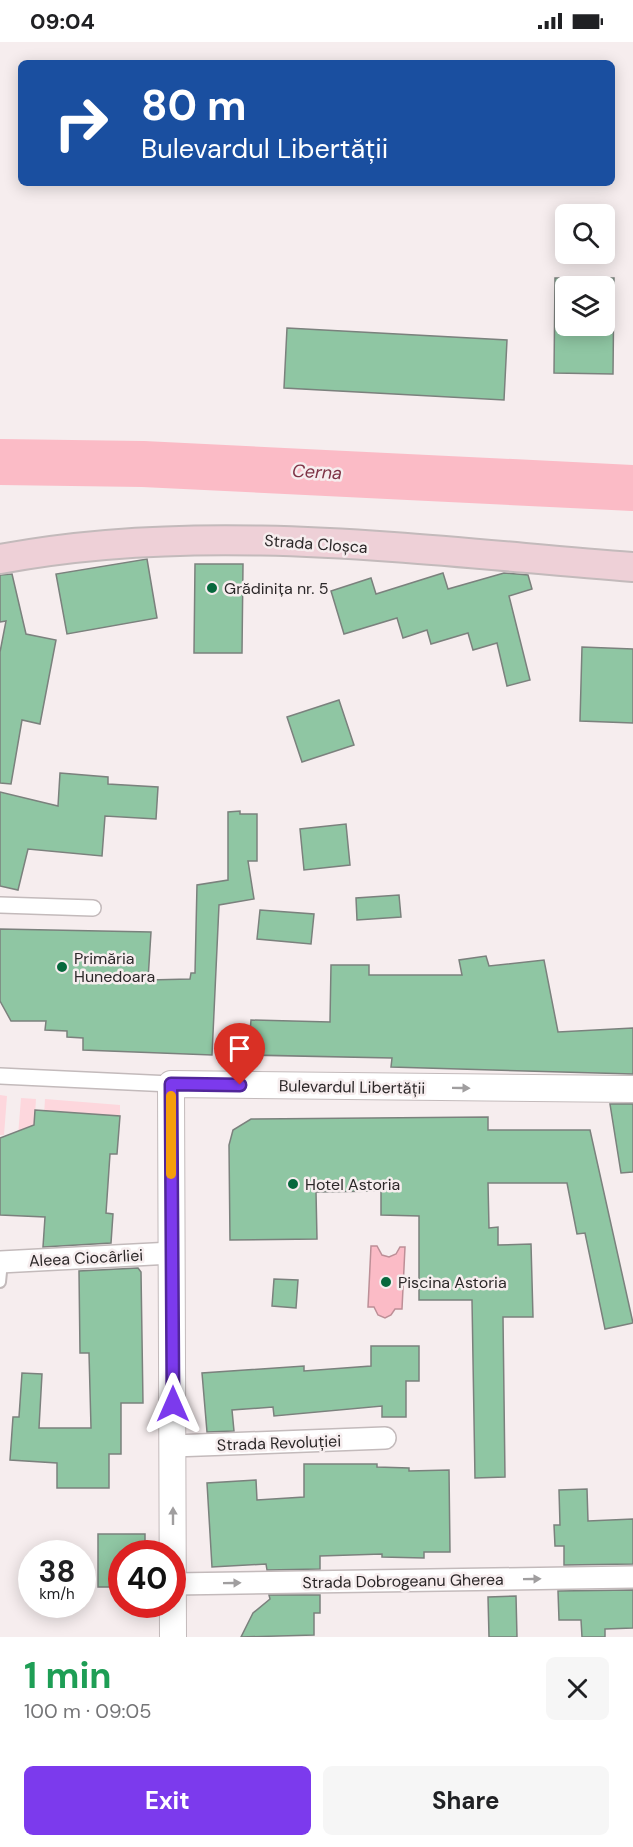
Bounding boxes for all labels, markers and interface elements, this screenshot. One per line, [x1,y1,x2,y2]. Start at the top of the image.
text: 09:04 [30,7,95,36]
text: 80 m [141,78,247,133]
icon: right [42,84,120,162]
text: Bulevardul Libertății [141,131,388,166]
map controls [555,204,615,336]
button: search [555,204,615,264]
button: layers [555,276,615,336]
water label: Cerna [291,459,343,485]
street label: Strada Cloșca [264,530,368,558]
place label: Grădinița nr. 5 [224,578,329,599]
marker: Grădinița nr. 5 [205,581,219,595]
place label: Primăria Hunedoara [74,948,155,987]
marker: Primăria Hunedoara [55,960,69,974]
pin [214,1023,265,1085]
icon: arrive [223,1032,256,1065]
street label: Bulevardul Libertății [279,1075,425,1099]
one-way arrow [451,1084,470,1093]
place label: Hotel Astoria [305,1174,400,1195]
marker: Hotel Astoria [286,1177,300,1191]
street label: Aleea Ciocârliei [28,1245,144,1271]
place label: Piscina Astoria [398,1272,507,1293]
marker: Piscina Astoria [379,1275,393,1289]
position arrow [141,1372,205,1436]
street label: Strada Revoluției [217,1430,341,1456]
one-way arrow [168,1506,178,1525]
speed limit sign: 40 [108,1540,186,1618]
text: 38 [38,1552,76,1591]
street label: Strada Dobrogeanu Gherea [302,1569,504,1593]
one-way arrow [523,1574,542,1584]
one-way arrow [223,1579,242,1588]
text: km/h [39,1584,75,1604]
text: 1 min [24,1652,112,1699]
button: close [546,1657,609,1720]
text: 100 m · 09:05 [24,1698,152,1724]
button: Exit [24,1766,311,1835]
button: Share [323,1766,609,1835]

